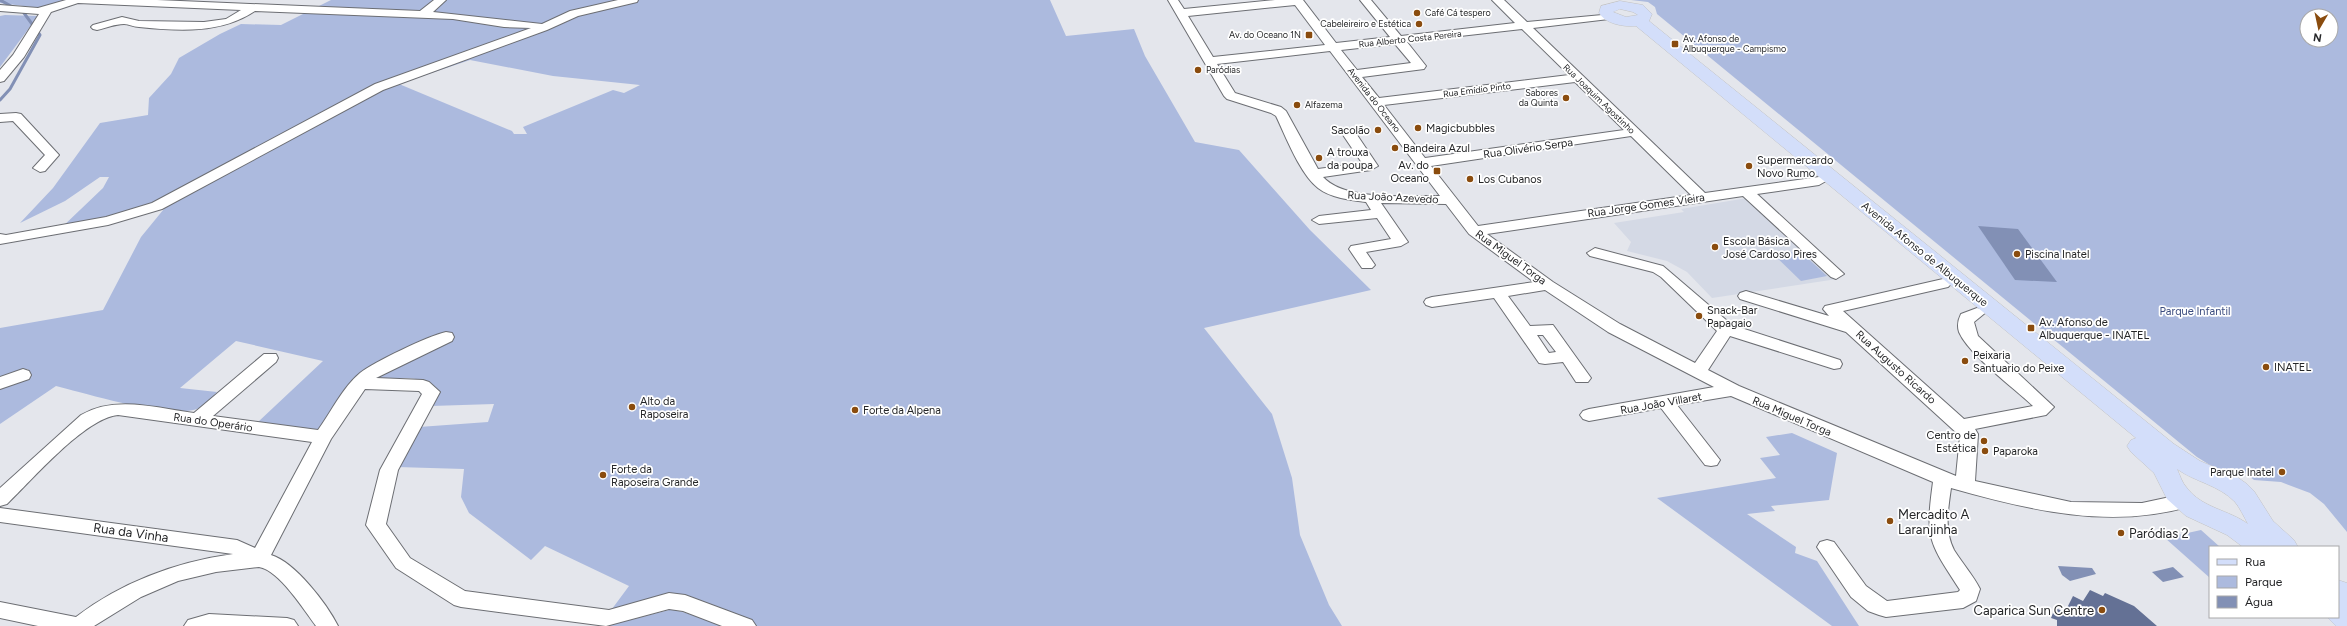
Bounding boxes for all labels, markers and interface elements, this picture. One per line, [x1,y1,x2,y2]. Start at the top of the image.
place label: Café Cá tespero [1425,7,1491,18]
marker: Café Cá tespero [1412,8,1422,18]
north arrow [2299,8,2339,48]
place label: Cabeleireiro e Estética [1320,18,1411,29]
marker: Cabeleireiro e Estética [1414,19,1424,29]
street label: Rua Alberto Costa Pereira [1358,28,1462,49]
place label: Av. do Oceano 1N [1229,29,1301,40]
marker: Av. do Oceano 1N [1304,30,1314,40]
text: N [2312,30,2323,44]
place label: Av. Afonso de Albuquerque - Campismo [1683,33,1786,54]
marker: Av. Afonso de Albuquerque - Campismo [1670,39,1680,49]
street label: Rua Joaquim Agostinho [1561,61,1638,136]
place label: Paródias [1206,64,1240,75]
marker: Paródias [1193,65,1203,75]
street label: Avenida do Oceano [1346,65,1403,134]
street label: Rua Emídio Pinto [1442,80,1511,99]
place label: Sabores da Quinta [1519,87,1558,108]
marker: Sabores da Quinta [1561,93,1571,103]
place label: Alfazema [1305,99,1343,110]
marker: Alfazema [1292,100,1302,110]
place label: Magicbubbles [1426,122,1495,135]
marker: Magicbubbles [1413,123,1423,133]
place label: Sacolão [1331,124,1370,137]
marker: Sacolão [1373,125,1383,135]
street label: Rua Olivério Serpa [1482,136,1574,161]
place label: Bandeira Azul [1403,142,1470,155]
marker: Bandeira Azul [1390,143,1400,153]
place label: A trouxa da poupa [1327,146,1373,172]
marker: A trouxa da poupa [1314,153,1324,163]
place label: Supermercardo Novo Rumo [1757,154,1833,180]
place label: Av. do Oceano [1390,159,1429,185]
marker: Supermercardo Novo Rumo [1744,161,1754,171]
marker: Av. do Oceano [1432,166,1442,176]
place label: Los Cubanos [1478,173,1542,186]
marker: Los Cubanos [1465,174,1475,184]
street label: Rua João Azevedo [1347,189,1439,206]
street label: Rua Jorge Gomes Vieira [1587,191,1706,220]
street label: Avenida Afonso de Albuquerque [1859,199,1991,309]
street label: Rua Miguel Torga [1473,227,1549,288]
place label: Escola Básica José Cardoso Pires [1723,235,1817,261]
marker: Escola Básica José Cardoso Pires [1710,242,1720,252]
place label: Piscina Inatel [2025,248,2089,261]
marker: Piscina Inatel [2012,249,2022,259]
place label: Snack-Bar Papagaio [1707,304,1758,330]
park label: Parque Infantil [2160,305,2230,318]
marker: Snack-Bar Papagaio [1694,311,1704,321]
place label: Av. Afonso de Albuquerque - INATEL [2039,316,2150,342]
marker: Av. Afonso de Albuquerque - INATEL [2026,323,2036,333]
street label: Rua Augusto Ricardo [1853,328,1938,407]
place label: Peixaria Santuario do Peixe [1973,349,2064,375]
marker: Peixaria Santuario do Peixe [1960,356,1970,366]
place label: INATEL [2274,361,2311,374]
marker: INATEL [2261,362,2271,372]
street label: Rua João Villaret [1619,390,1703,417]
street label: Rua Miguel Torga [1750,394,1833,439]
place label: Alto da Raposeira [640,395,688,421]
marker: Alto da Raposeira [627,402,637,412]
place label: Forte da Alpena [863,404,941,417]
marker: Forte da Alpena [850,405,860,415]
street label: Rua do Operário [172,410,253,434]
place label: Centro de Estética [1927,429,1976,455]
marker: Centro de Estética [1979,436,1989,446]
place label: Paparoka [1993,445,2038,458]
marker: Paparoka [1980,446,1990,456]
place label: Forte da Raposeira Grande [611,463,698,489]
place label: Parque Inatel [2210,466,2274,479]
marker: Parque Inatel [2277,467,2287,477]
marker: Forte da Raposeira Grande [598,470,608,480]
place label: Mercadito A Laranjinha [1898,507,1969,537]
marker: Mercadito A Laranjinha [1885,516,1895,526]
street label: Rua da Vinha [92,520,170,545]
place label: Paródias 2 [2129,526,2189,541]
marker: Paródias 2 [2116,528,2126,538]
legend [2209,546,2339,618]
text: Rua [2245,555,2265,569]
text: Parque [2245,575,2283,589]
text: Água [2245,595,2273,609]
place label: Caparica Sun Centre [1974,603,2094,618]
marker: Caparica Sun Centre [2097,605,2107,615]

